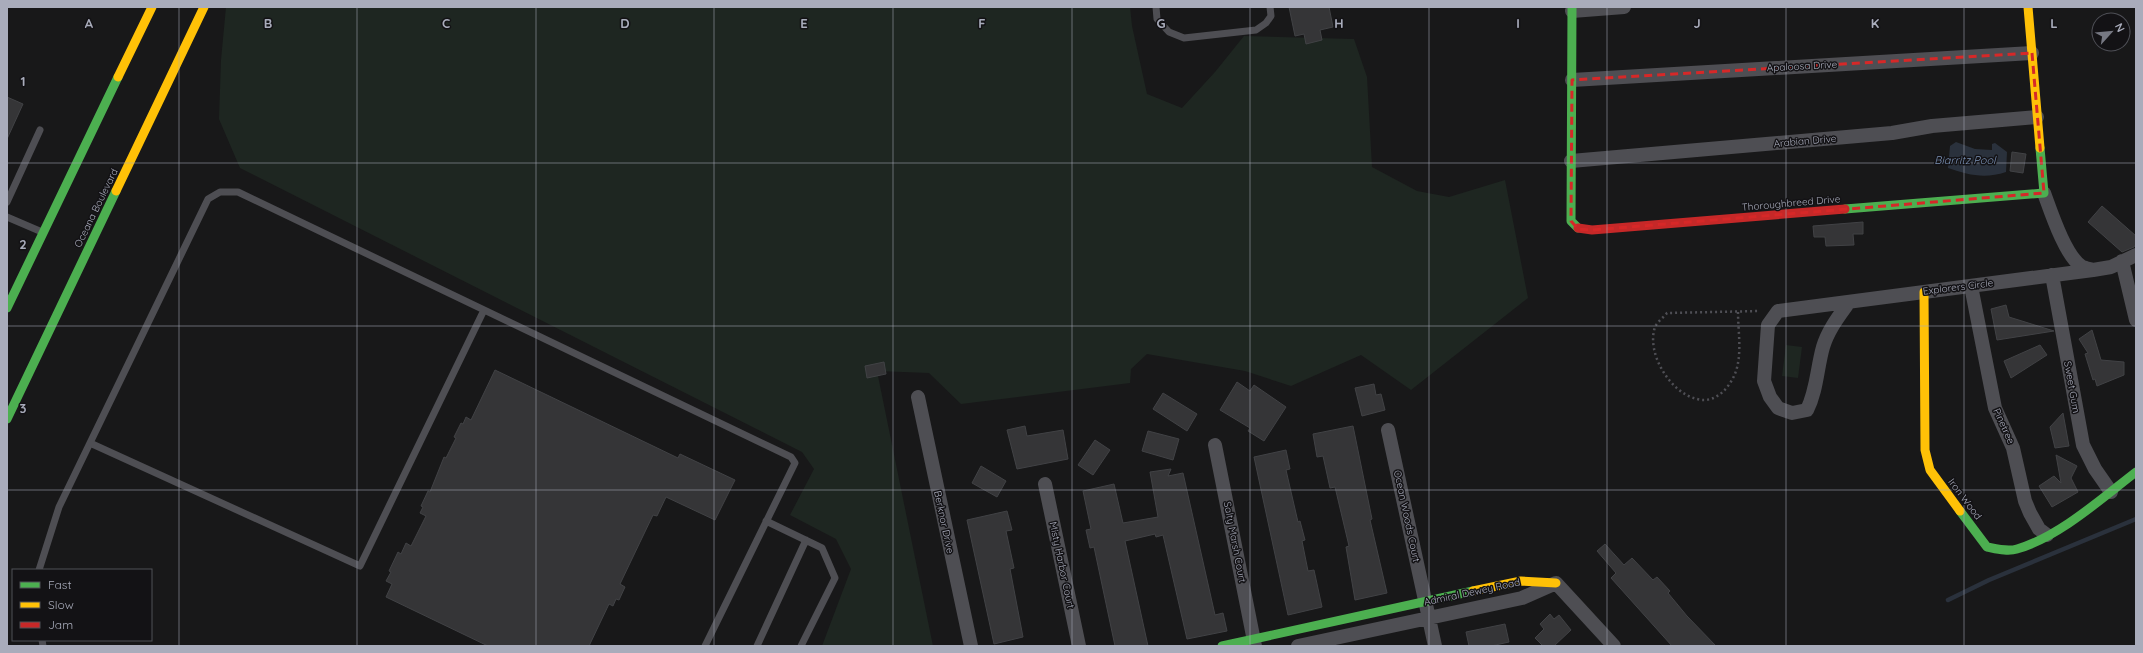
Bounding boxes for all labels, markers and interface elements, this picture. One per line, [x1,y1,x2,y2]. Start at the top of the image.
north arrow [2091,12,2131,52]
text: A [85,15,94,31]
text: B [264,15,272,31]
text: C [442,15,450,31]
text: D [620,15,630,31]
text: E [800,15,808,31]
text: F [978,15,986,31]
text: G [1156,15,1166,31]
text: H [1334,15,1344,31]
text: I [1516,15,1520,31]
text: J [1693,15,1701,31]
text: K [1871,15,1880,31]
text: L [2050,15,2058,31]
text: N [2112,21,2128,34]
street label: Apaloosa Drive [1766,58,1838,74]
text: 1 [20,73,26,89]
street label: Arabian Drive [1773,132,1837,150]
water label: Biarritz Pool [1934,153,1997,167]
street label: Oceana Boulevard [71,166,121,250]
street label: Thoroughbreed Drive [1741,192,1841,214]
text: 2 [19,236,27,252]
street label: Explorers Circle [1922,276,1994,298]
street label: Sweet Gum [2061,360,2083,414]
text: 3 [20,400,27,416]
street label: Pinetree [1990,406,2018,446]
street label: Ocean Woods Court [1391,469,1423,564]
street label: Iron Wood [1945,476,1985,522]
street label: Berknor Drive [931,489,957,555]
street label: Salty Marsh Court [1221,500,1249,584]
street label: Misty Harbor Court [1046,521,1078,610]
legend [12,569,152,641]
street label: Admiral Dewey Road [1423,575,1521,609]
text: Fast [48,577,72,592]
text: Slow [48,597,74,612]
text: Jam [48,617,73,632]

